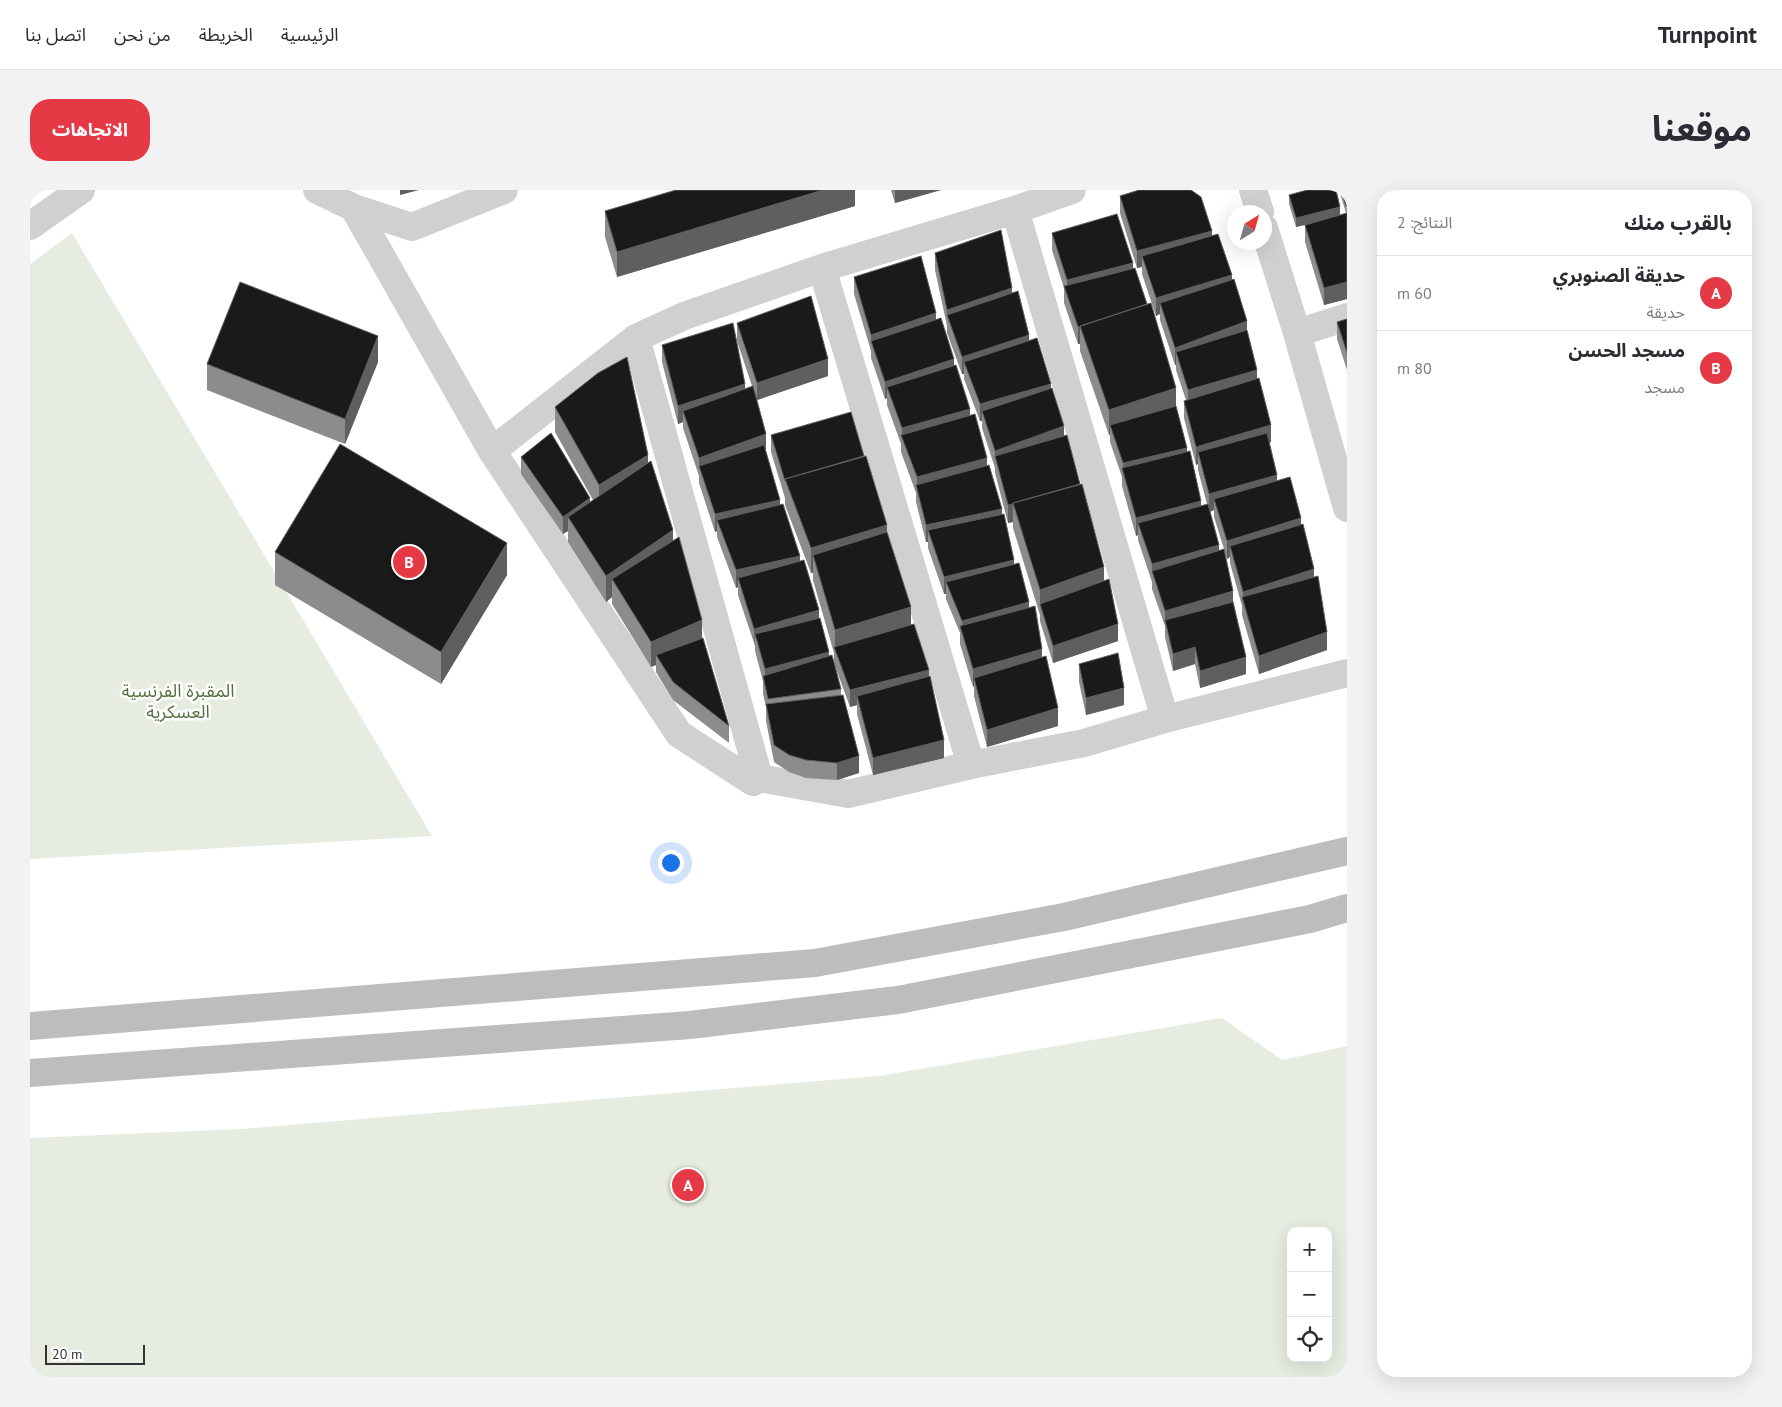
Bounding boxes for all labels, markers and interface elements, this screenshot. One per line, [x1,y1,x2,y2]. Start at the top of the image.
text: Turnpoint [1658,19,1757,50]
text: اتصل بنا [25,23,86,46]
text: من نحن [114,23,171,46]
text: الخريطة [199,23,253,46]
text: الرئيسية [281,23,339,46]
button: الاتجاهات [30,99,150,161]
text: موقعنا [1652,105,1752,151]
north arrow [1227,205,1272,250]
text: بالقرب منك [1624,209,1732,236]
text: النتائج: 2 [1397,212,1452,232]
text: حديقة الصنوبري [1553,263,1685,287]
text: 60 m [1397,283,1432,303]
text: A [1711,283,1721,303]
text: حديقة [1647,302,1685,322]
text: مسجد الحسن [1569,338,1685,362]
text: 80 m [1397,358,1432,378]
text: B [1711,358,1721,378]
text: مسجد [1644,377,1685,397]
pin: B [393,543,425,581]
park label: المقبرة الفرنسية العسكرية [121,679,235,723]
your location [658,850,684,876]
pin: A [672,1166,704,1204]
map controls [1287,1227,1332,1362]
button: + [1287,1227,1332,1272]
button: − [1287,1272,1332,1317]
button: locate [1287,1317,1332,1362]
scale bar [45,1342,145,1365]
text: 20 m [52,1345,82,1363]

